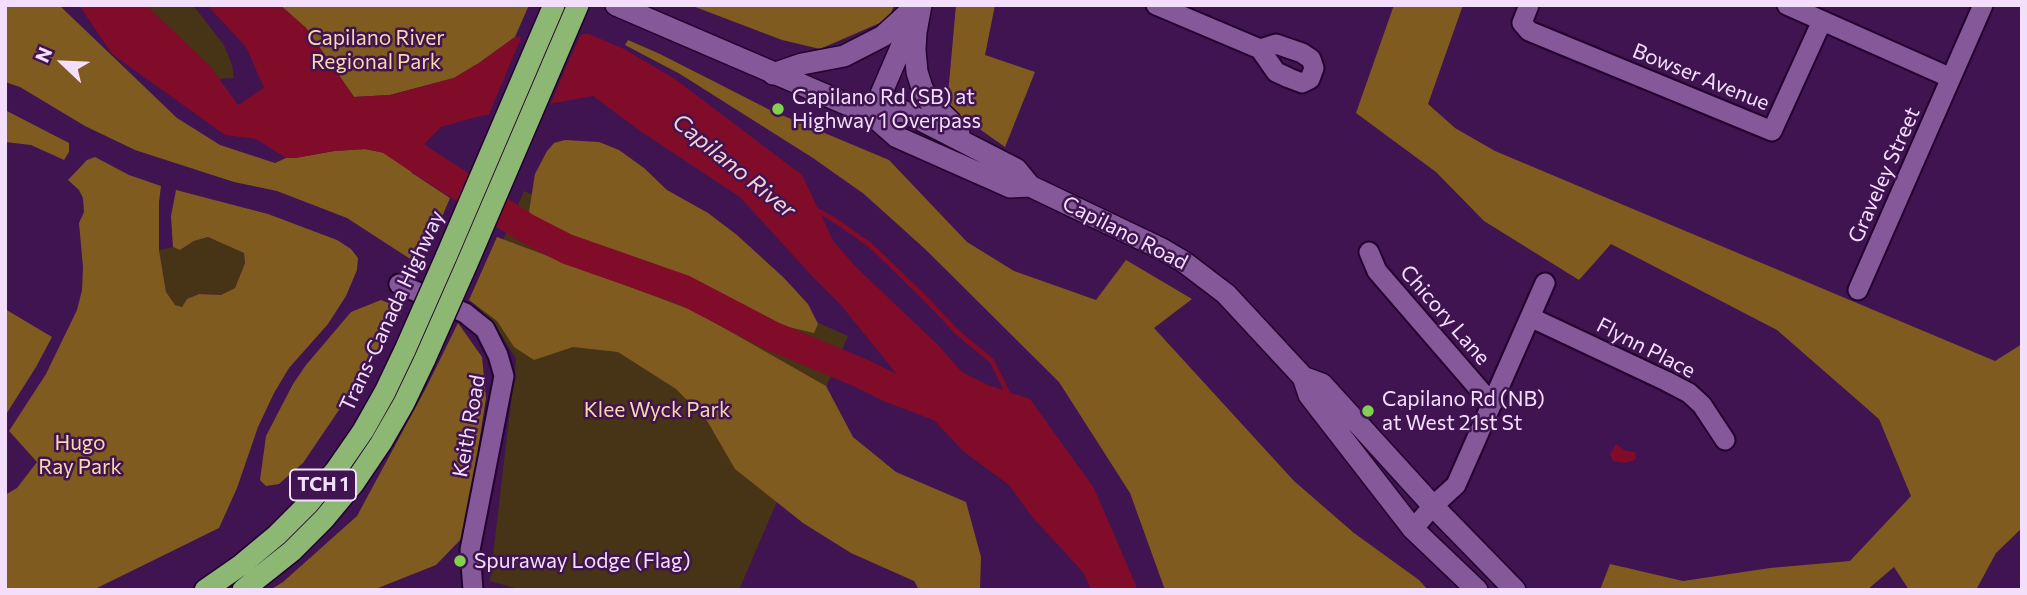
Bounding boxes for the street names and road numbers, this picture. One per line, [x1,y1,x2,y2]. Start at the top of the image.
street label: Bowser Avenue [1629,38,1773,116]
street label: Graveley Street [1843,103,1925,247]
street label: Capilano Road [1058,191,1192,275]
street label: Trans-Canada Highway [334,206,450,416]
street label: Chicory Lane [1395,260,1495,370]
street label: Flynn Place [1592,312,1700,384]
street label: Keith Road [448,373,490,479]
road number: TCH 1 [290,470,356,500]

